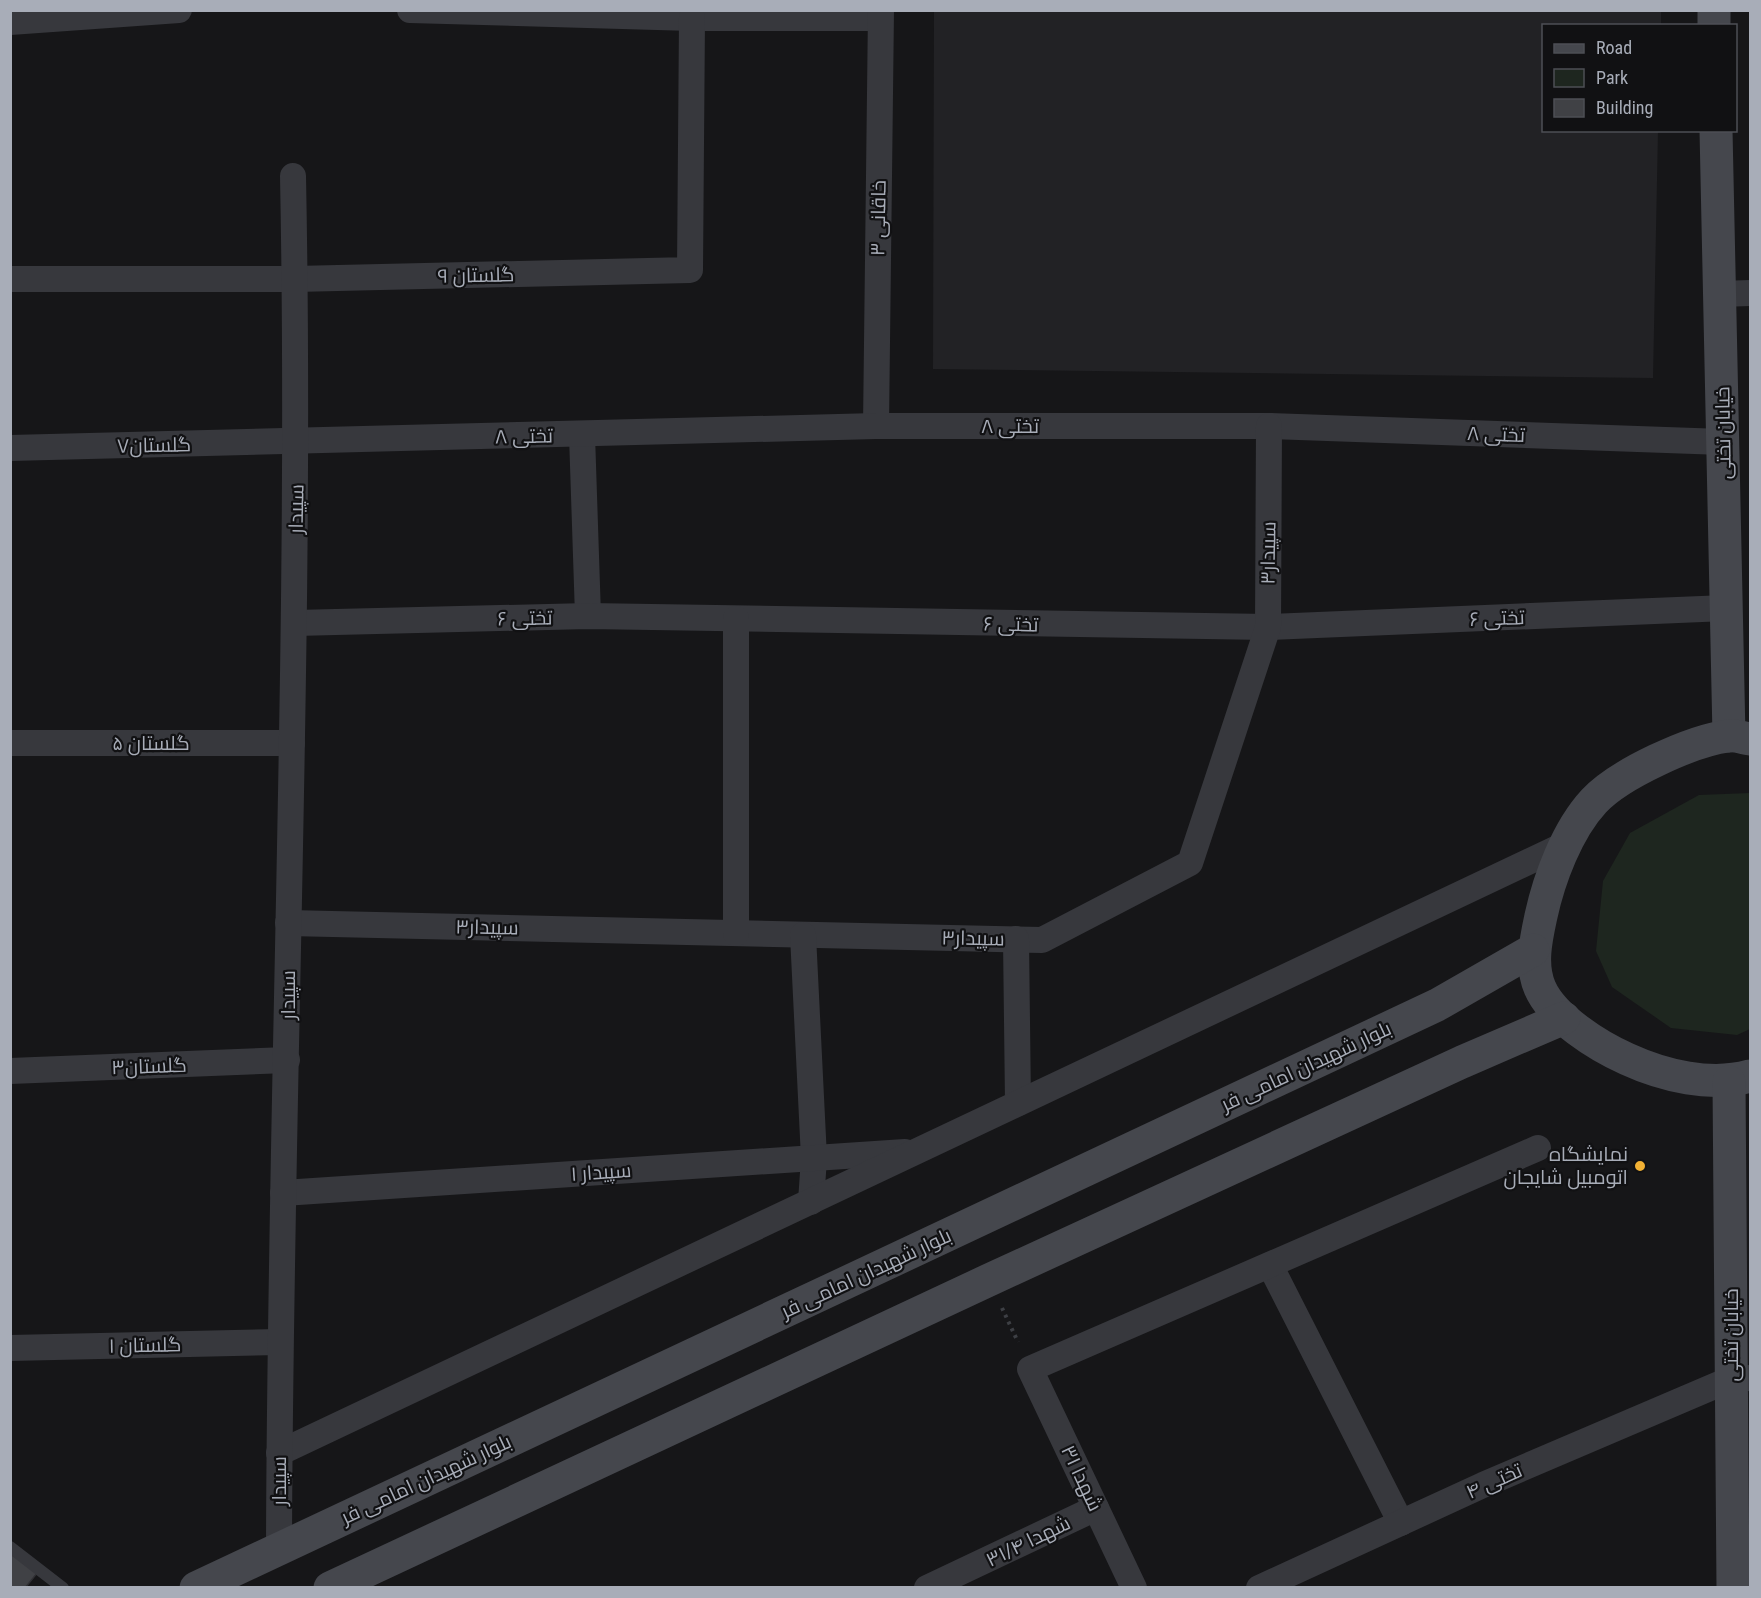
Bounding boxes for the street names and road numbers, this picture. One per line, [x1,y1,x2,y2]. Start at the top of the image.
street label: خاقانی ۳ [865,180,892,256]
street label: گلستان ۹ [437,262,515,289]
street label: خیابان تختی [1710,386,1737,480]
street label: تختی ۸ [981,414,1040,439]
street label: تختی ۸ [1467,421,1526,448]
street label: تختی ۸ [495,423,554,450]
street label: گلستان۷ [117,432,191,459]
street label: سپیدار [284,484,309,535]
street label: سپیدار۳ [1255,521,1282,585]
street label: تختی ۶ [1469,605,1526,632]
street label: تختی ۶ [497,606,553,631]
street label: تختی ۶ [983,612,1039,637]
street label: گلستان ۵ [112,731,190,756]
street label: سپیدار۳ [455,914,519,941]
street label: سپیدار۳ [941,925,1005,952]
street label: سپیدار [276,970,301,1021]
street label: بلوار شهیدان امامی فر [1216,1016,1395,1117]
street label: گلستان۳ [111,1053,187,1080]
street label: سپیدار ۱ [570,1158,632,1187]
street label: بلوار شهیدان امامی فر [776,1223,955,1324]
street label: خیابان تختی [1719,1289,1744,1382]
street label: گلستان ۱ [108,1332,182,1359]
street label: بلوار شهیدان امامی فر [336,1429,515,1530]
street label: شهدا ۳۱ [1055,1441,1108,1515]
street label: سپیدار [267,1456,292,1507]
street label: تختی ۴ [1462,1458,1527,1505]
street label: شهدا ۳۱/۴ [982,1510,1075,1573]

